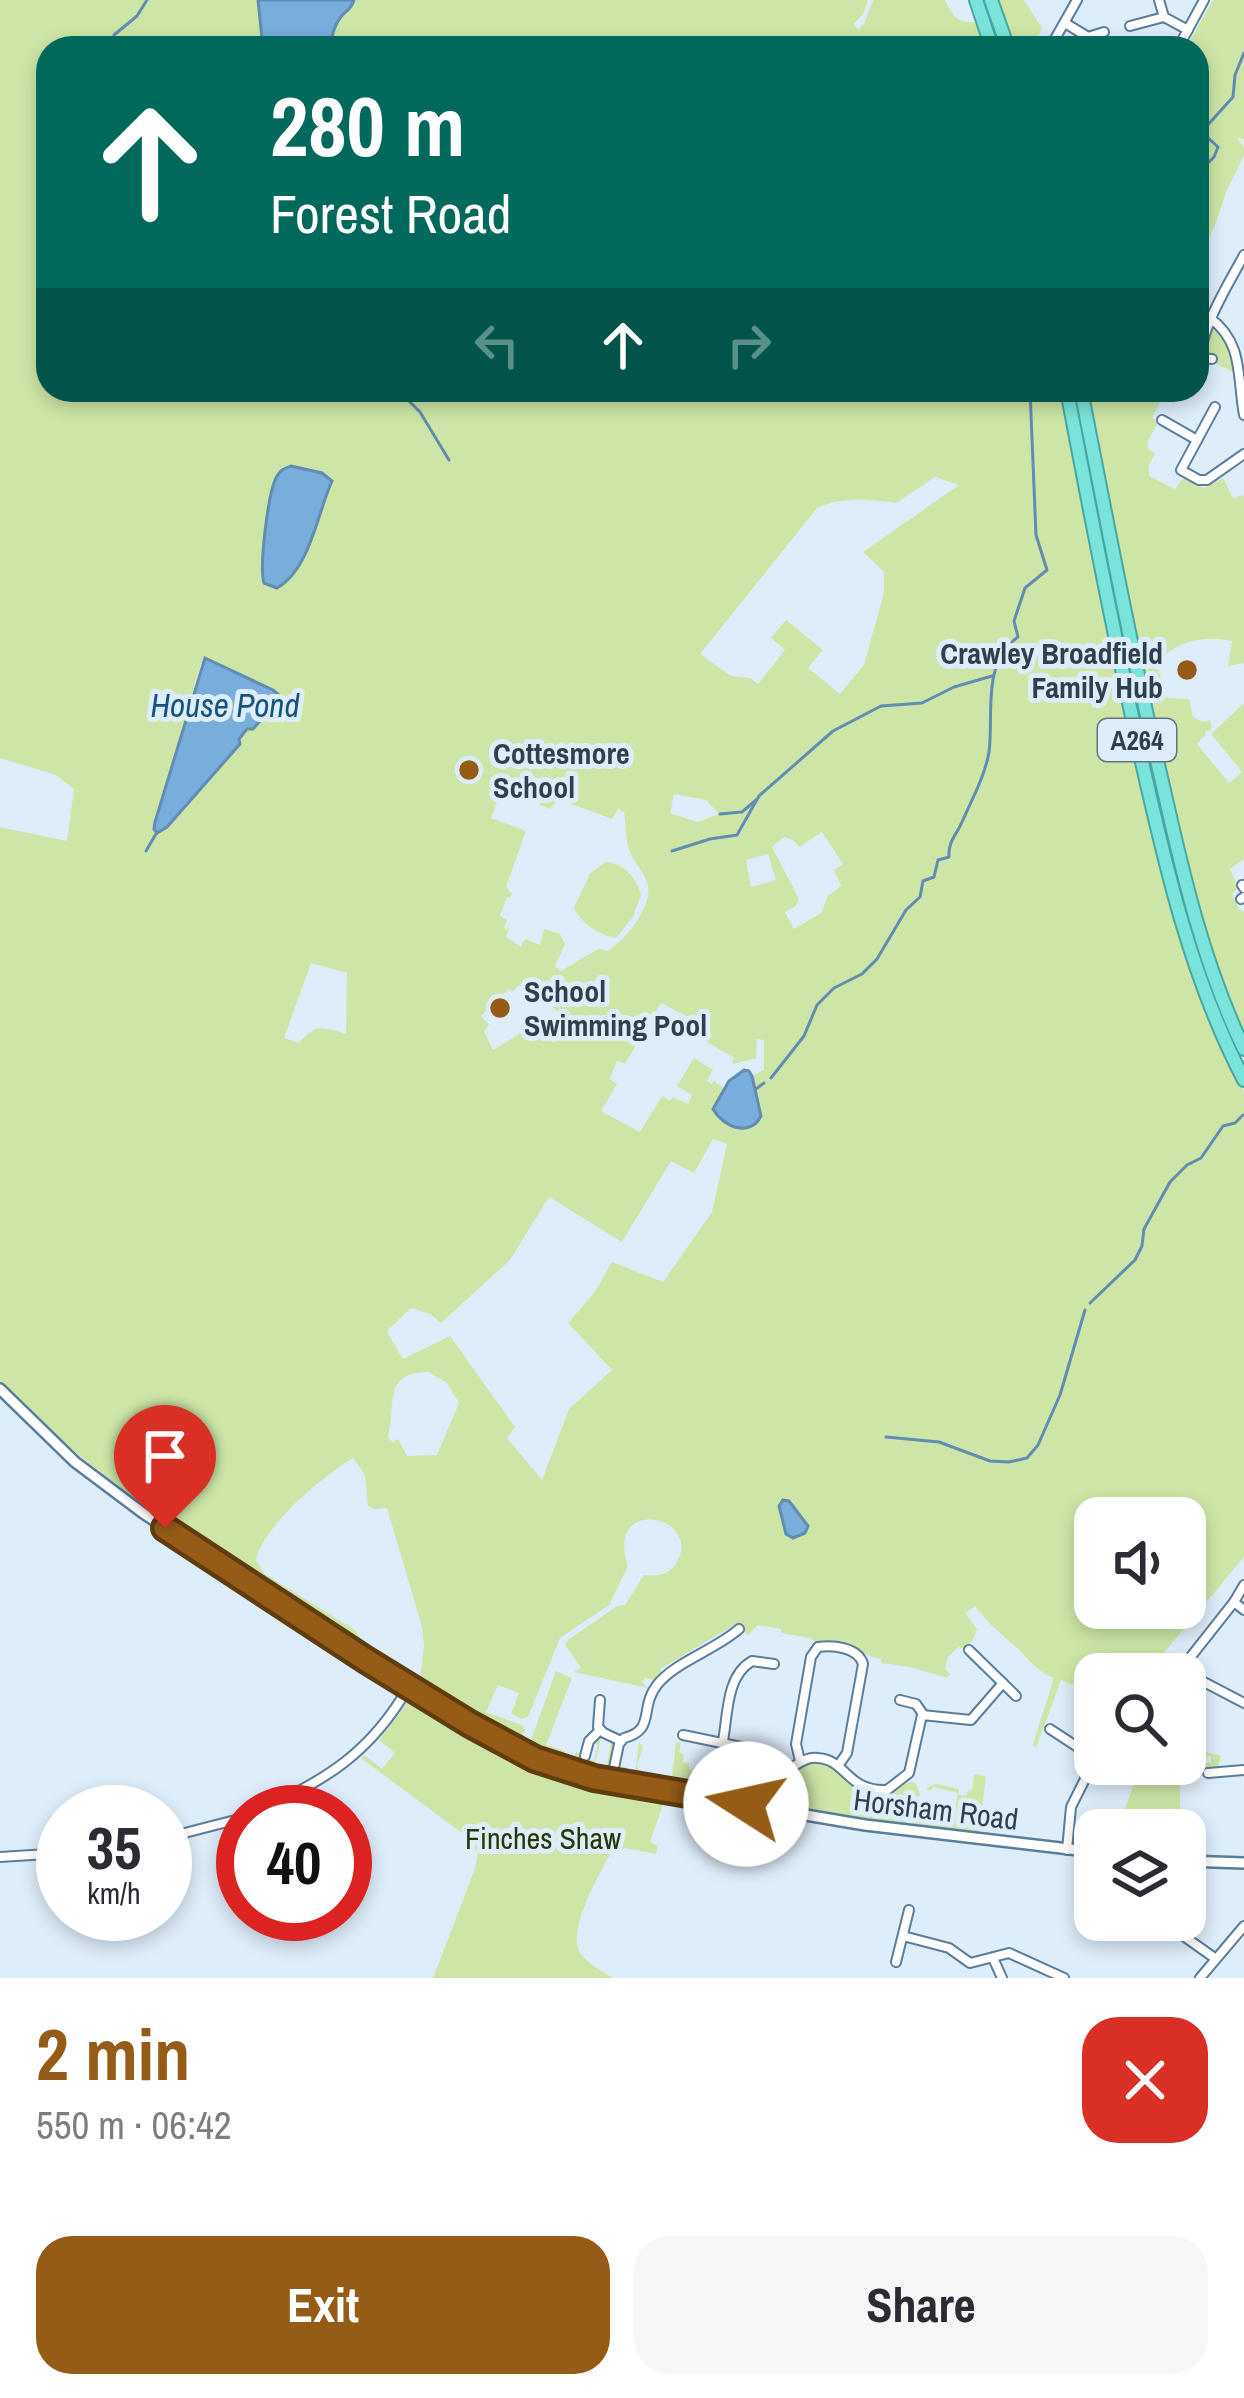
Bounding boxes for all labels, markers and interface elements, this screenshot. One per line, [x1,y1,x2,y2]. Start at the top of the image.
text: 280 m [270,69,465,182]
icon: ahead [72,84,228,240]
text: Forest Road [270,177,512,250]
icon: left [464,312,530,378]
icon: ahead [590,312,656,378]
icon: right [716,312,782,378]
place label: Crawley Broadfield Family Hub [940,633,1163,707]
marker: Crawley Broadfield Family Hub [1174,657,1200,683]
water label: House Pond [151,683,300,727]
road number: A264 [1098,719,1176,761]
place label: Cottesmore School [493,733,630,807]
marker: Cottesmore School [456,757,482,783]
place label: School Swimming Pool [524,971,707,1045]
marker: School Swimming Pool [487,995,513,1021]
pin [114,1405,216,1528]
icon: arrive [132,1423,198,1489]
map controls [1074,1497,1206,1941]
button: sound [1074,1497,1206,1629]
button: search [1074,1653,1206,1785]
position arrow [683,1741,809,1867]
street label: Horsham Road [851,1779,1021,1839]
speed limit sign: 40 [216,1785,372,1941]
text: 35 [87,1807,141,1888]
button: layers [1074,1809,1206,1941]
park label: Finches Shaw [465,1818,621,1858]
text: km/h [87,1873,141,1913]
text: 2 min [36,2005,190,2102]
button: close [1082,2017,1208,2143]
text: 550 m · 06:42 [36,2099,232,2151]
button: Exit [36,2236,610,2374]
button: Share [634,2236,1208,2374]

